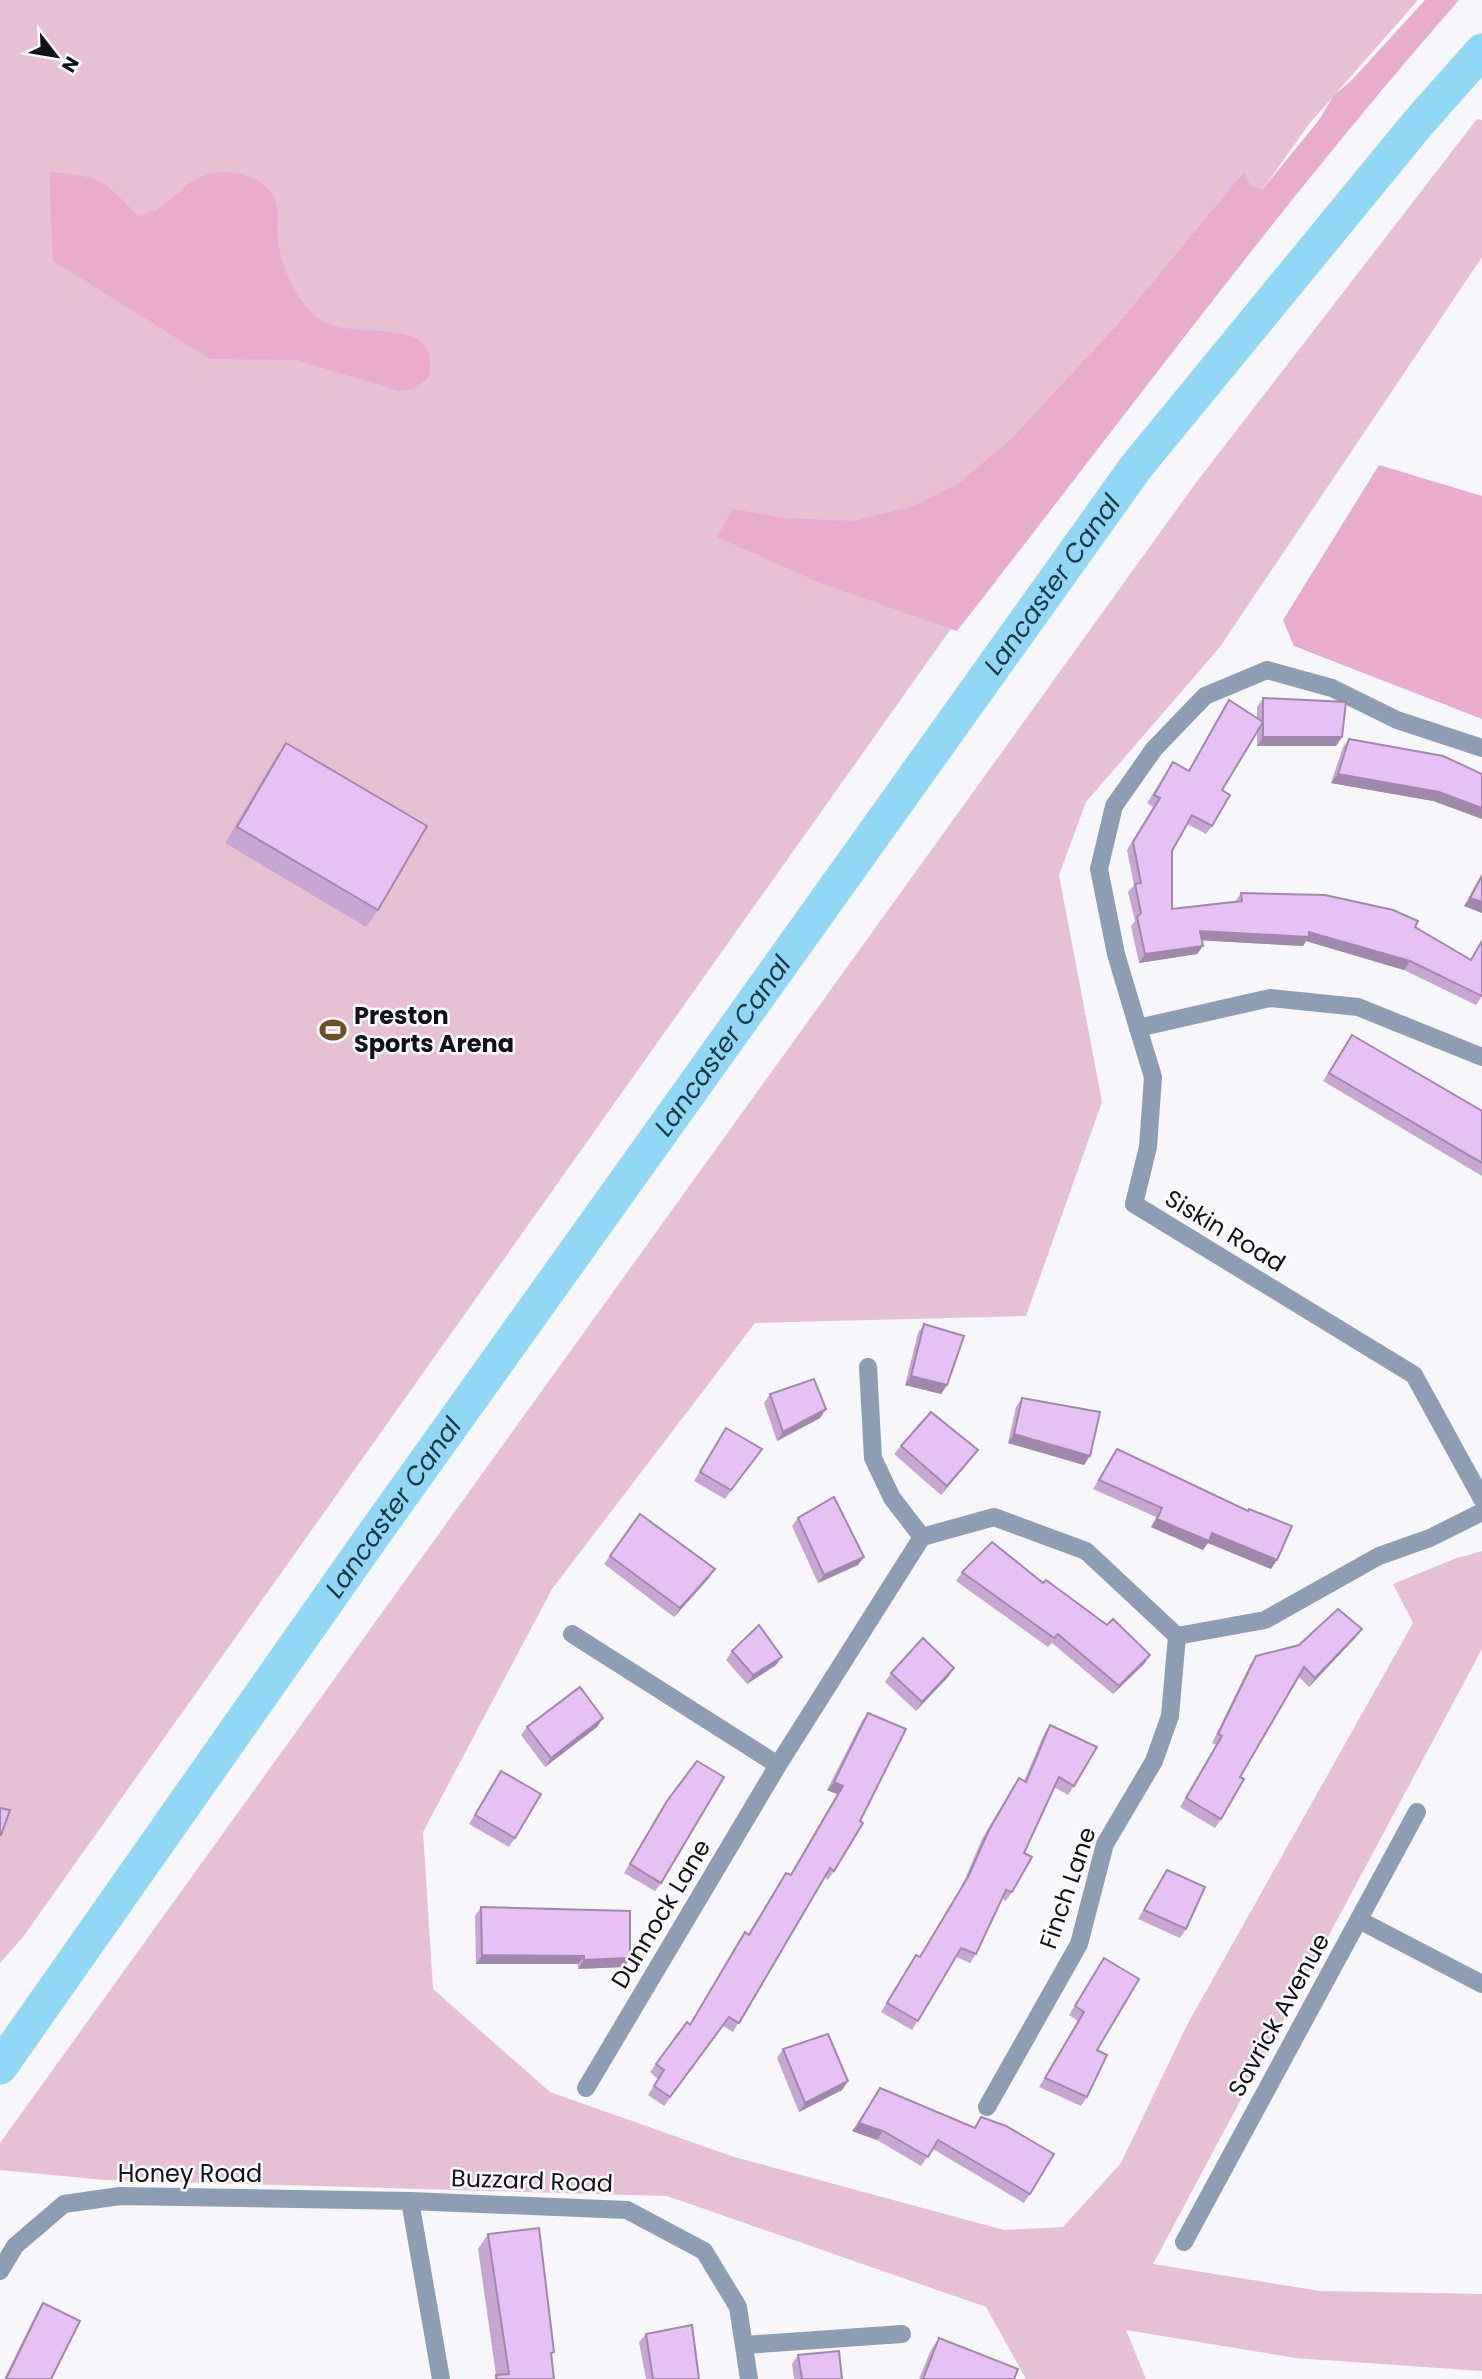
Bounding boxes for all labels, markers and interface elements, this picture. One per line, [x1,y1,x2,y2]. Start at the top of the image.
north arrow [21,21,91,91]
text: N [55,51,85,78]
water label: Lancaster Canal [975,487,1129,682]
water label: Lancaster Canal [646,948,800,1143]
place label: Preston Sports Arena [354,999,514,1060]
sports icon: Preston Sports Arena [318,1015,348,1045]
street label: Siskin Road [1159,1182,1292,1279]
water label: Lancaster Canal [317,1409,470,1605]
street label: Finch Lane [1031,1823,1104,1953]
street label: Dunnock Lane [603,1833,718,1994]
street label: Savrick Avenue [1220,1927,1337,2102]
street label: Honey Road [118,2157,262,2190]
street label: Buzzard Road [450,2161,614,2200]

